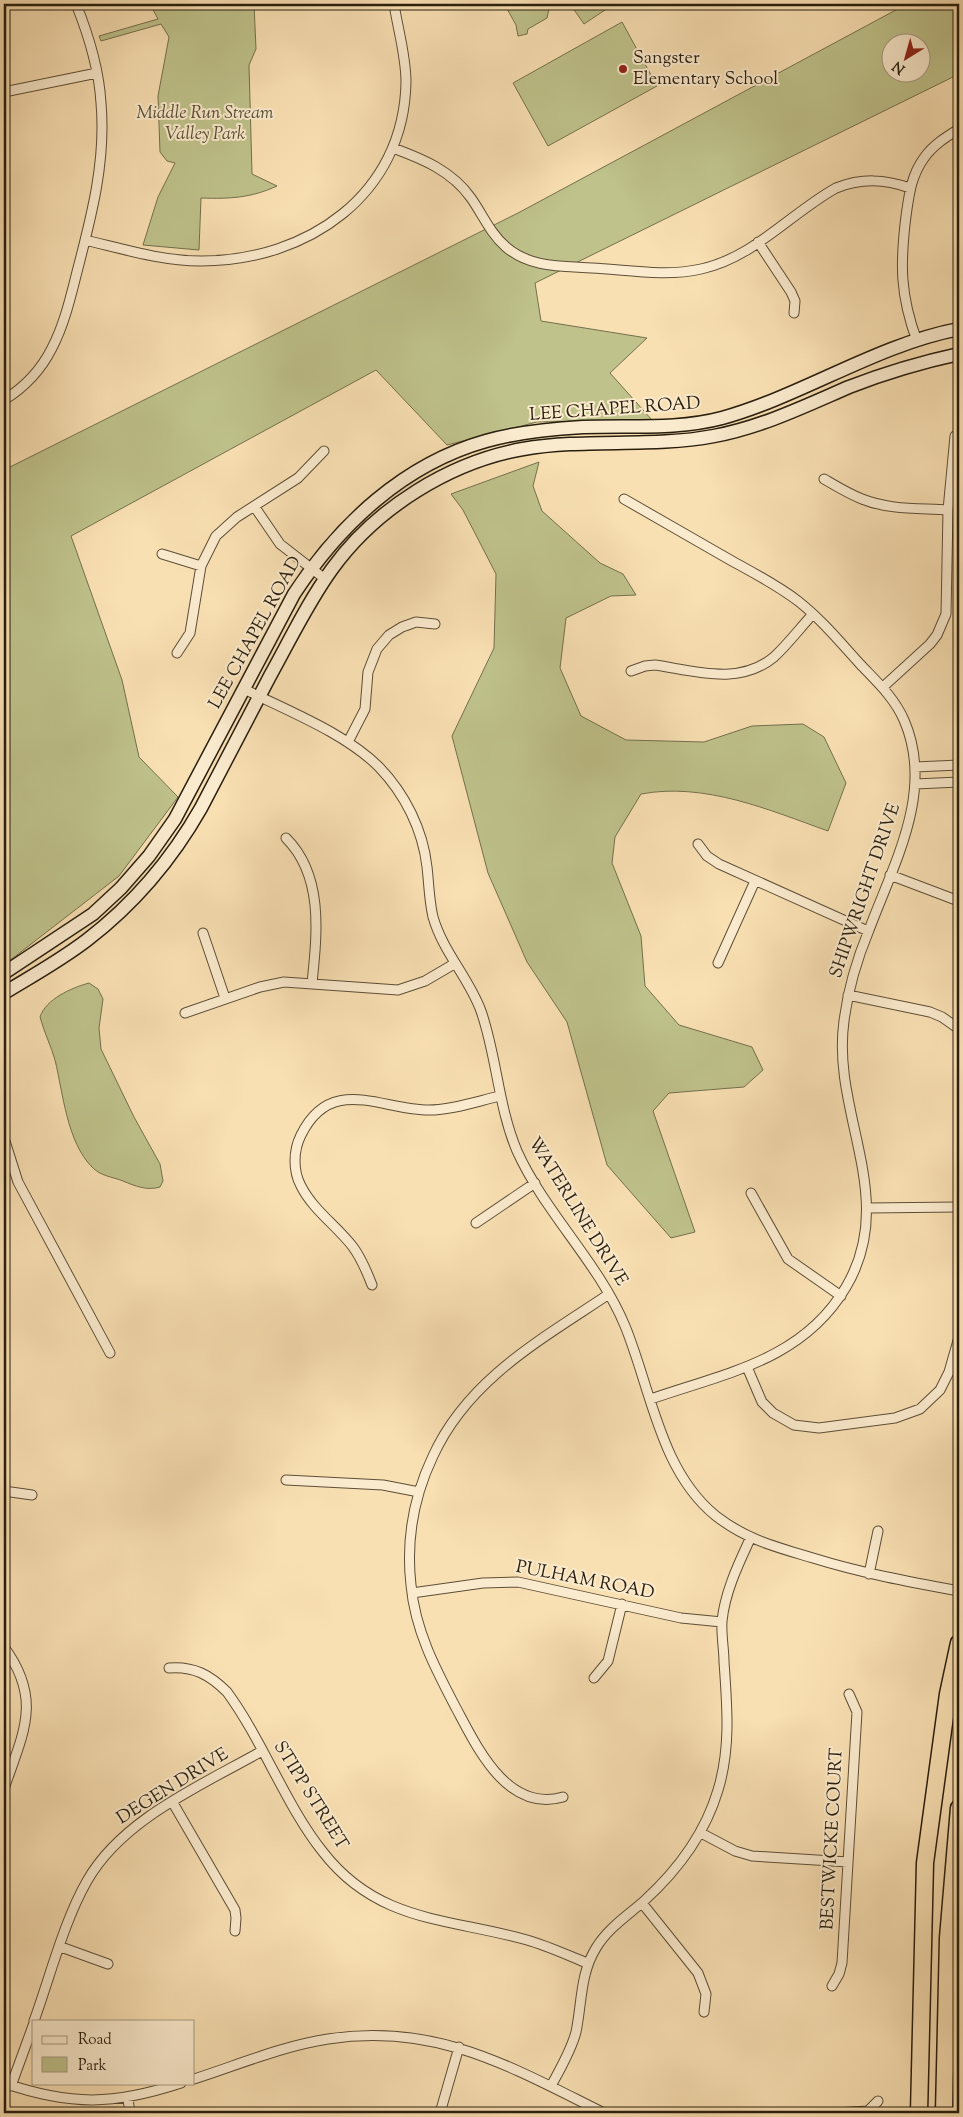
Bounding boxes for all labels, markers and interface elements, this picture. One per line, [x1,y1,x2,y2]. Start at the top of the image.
north arrow [880,32,930,82]
place label: Sangster Elementary School [633,46,778,93]
text: N [889,55,910,78]
marker: Sangster Elementary School [617,63,629,75]
park label: Middle Run Stream Valley Park [136,101,274,148]
street label: LEE CHAPEL ROAD [529,391,701,429]
street label: LEE CHAPEL ROAD [203,552,309,714]
street label: SHIPWRIGHT DRIVE [824,800,908,982]
street label: WATERLINE DRIVE [521,1133,633,1292]
street label: PULHAM ROAD [513,1555,657,1607]
street label: STIPP STREET [266,1736,354,1856]
street label: DEGEN DRIVE [112,1742,234,1832]
street label: BESTWICKE COURT [815,1747,851,1931]
legend [32,2020,195,2084]
text: Road [78,2030,112,2051]
text: Park [78,2056,107,2077]

